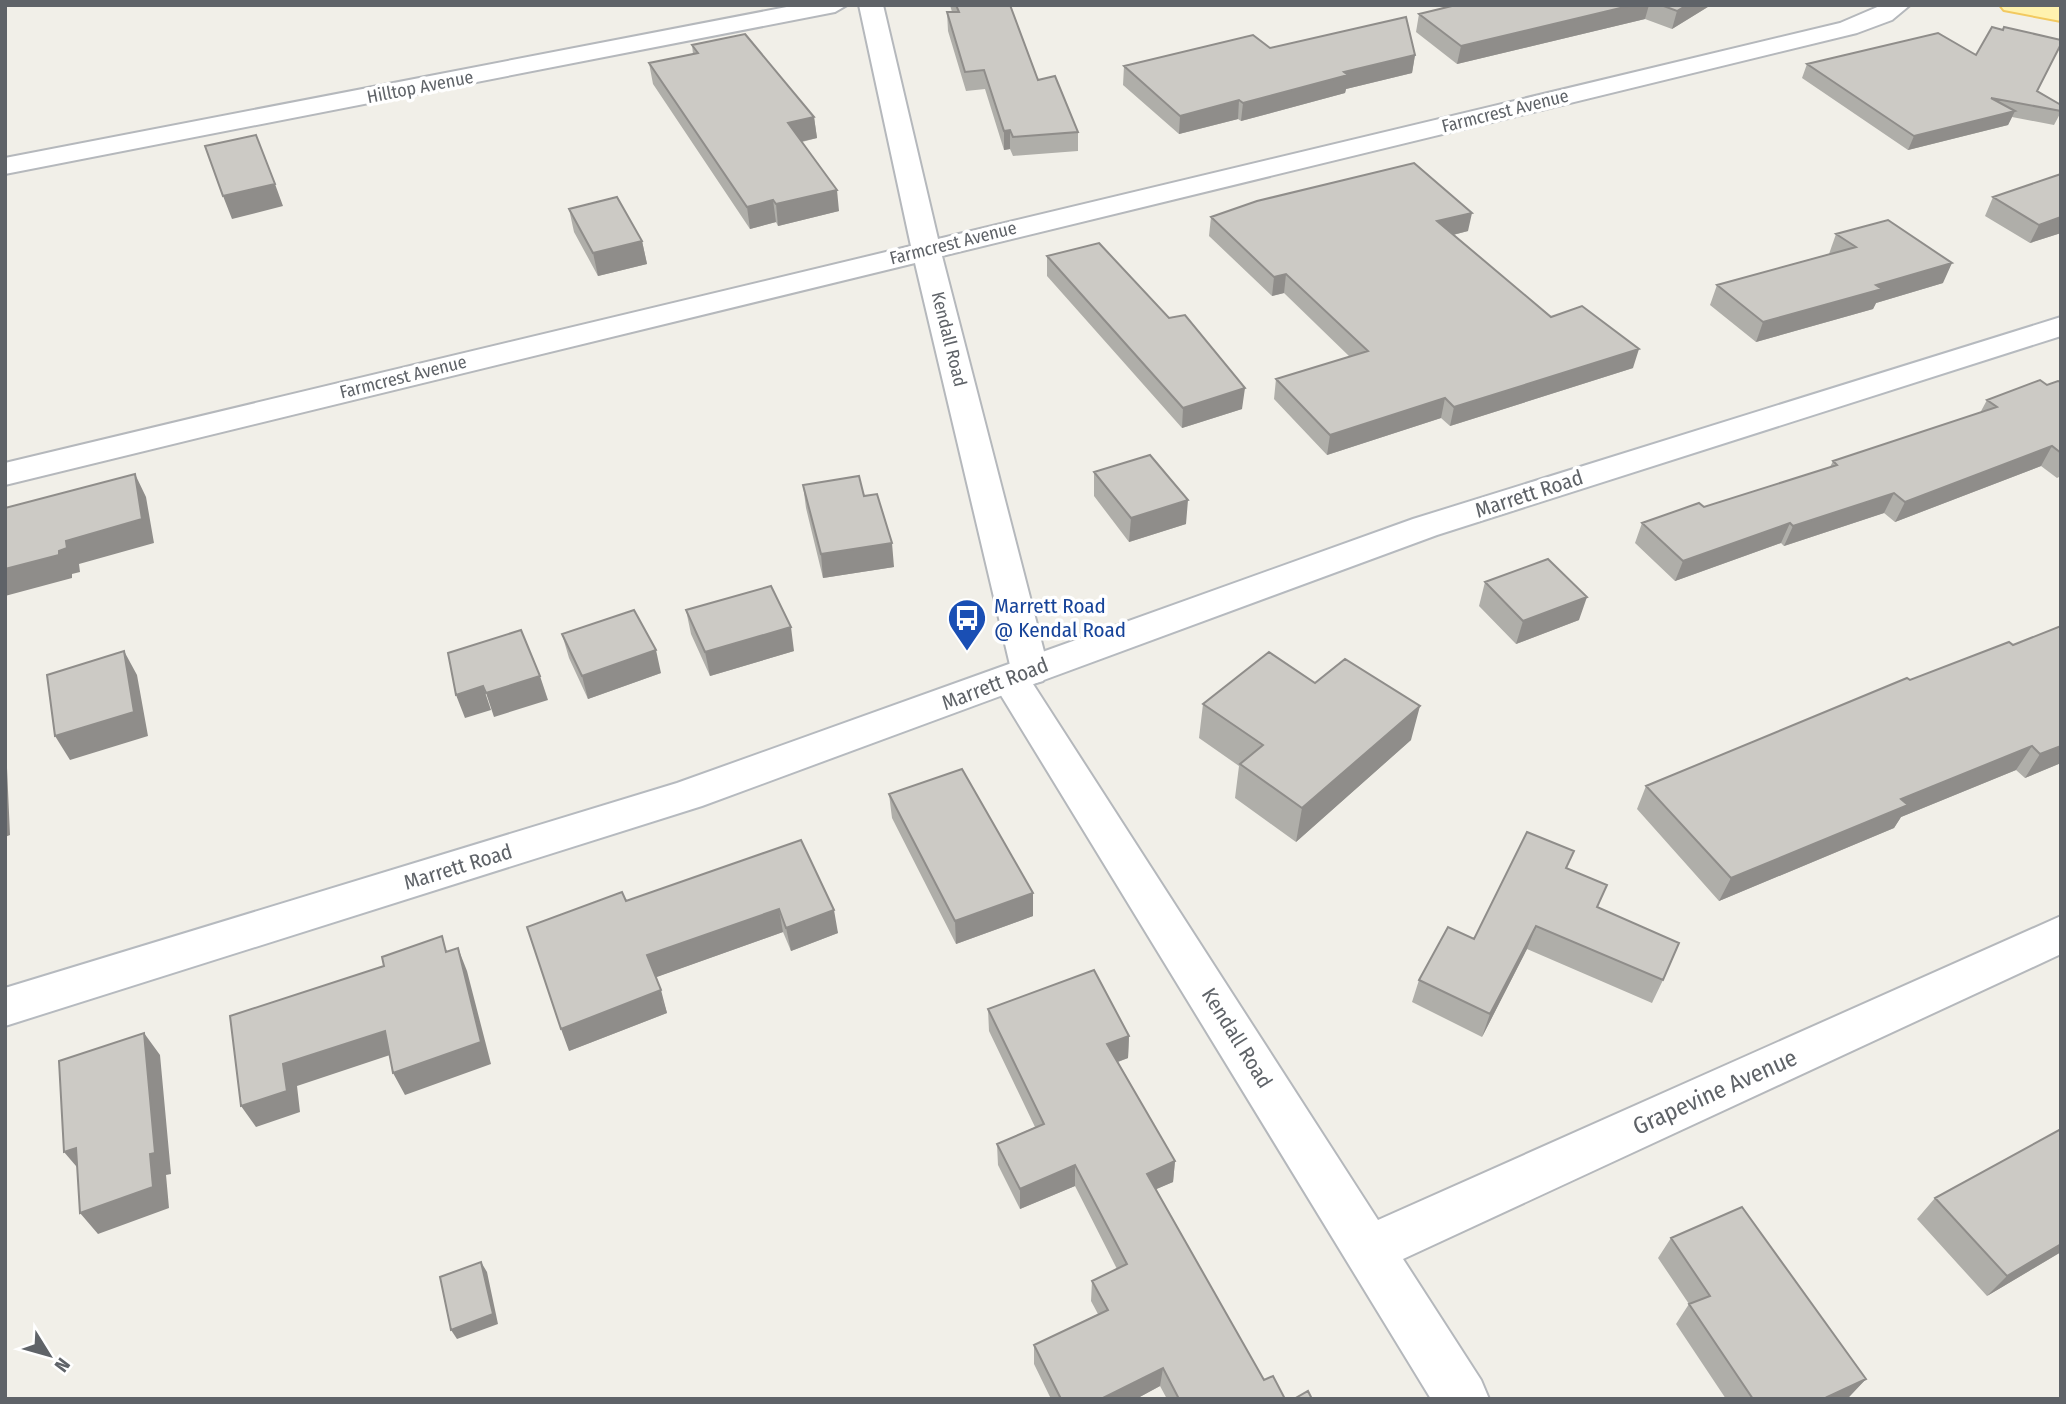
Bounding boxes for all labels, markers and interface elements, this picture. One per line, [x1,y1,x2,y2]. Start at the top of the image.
street label: Hilltop Avenue [365,66,475,108]
street label: Farmcrest Avenue [1439,85,1571,137]
street label: Farmcrest Avenue [887,217,1019,269]
street label: Kendall Road [927,289,971,389]
street label: Farmcrest Avenue [337,351,469,403]
street label: Marrett Road [1472,464,1586,524]
place label: Marrett Road @ Kendal Road [994,593,1126,643]
bus stop icon: Marrett Road @ Kendal Road [946,597,988,652]
street label: Marrett Road [938,652,1052,716]
street label: Marrett Road [401,838,515,896]
street label: Kendall Road [1196,983,1278,1093]
street label: Grapevine Avenue [1629,1043,1801,1141]
north arrow [14,1320,84,1390]
text: N [50,1353,75,1376]

